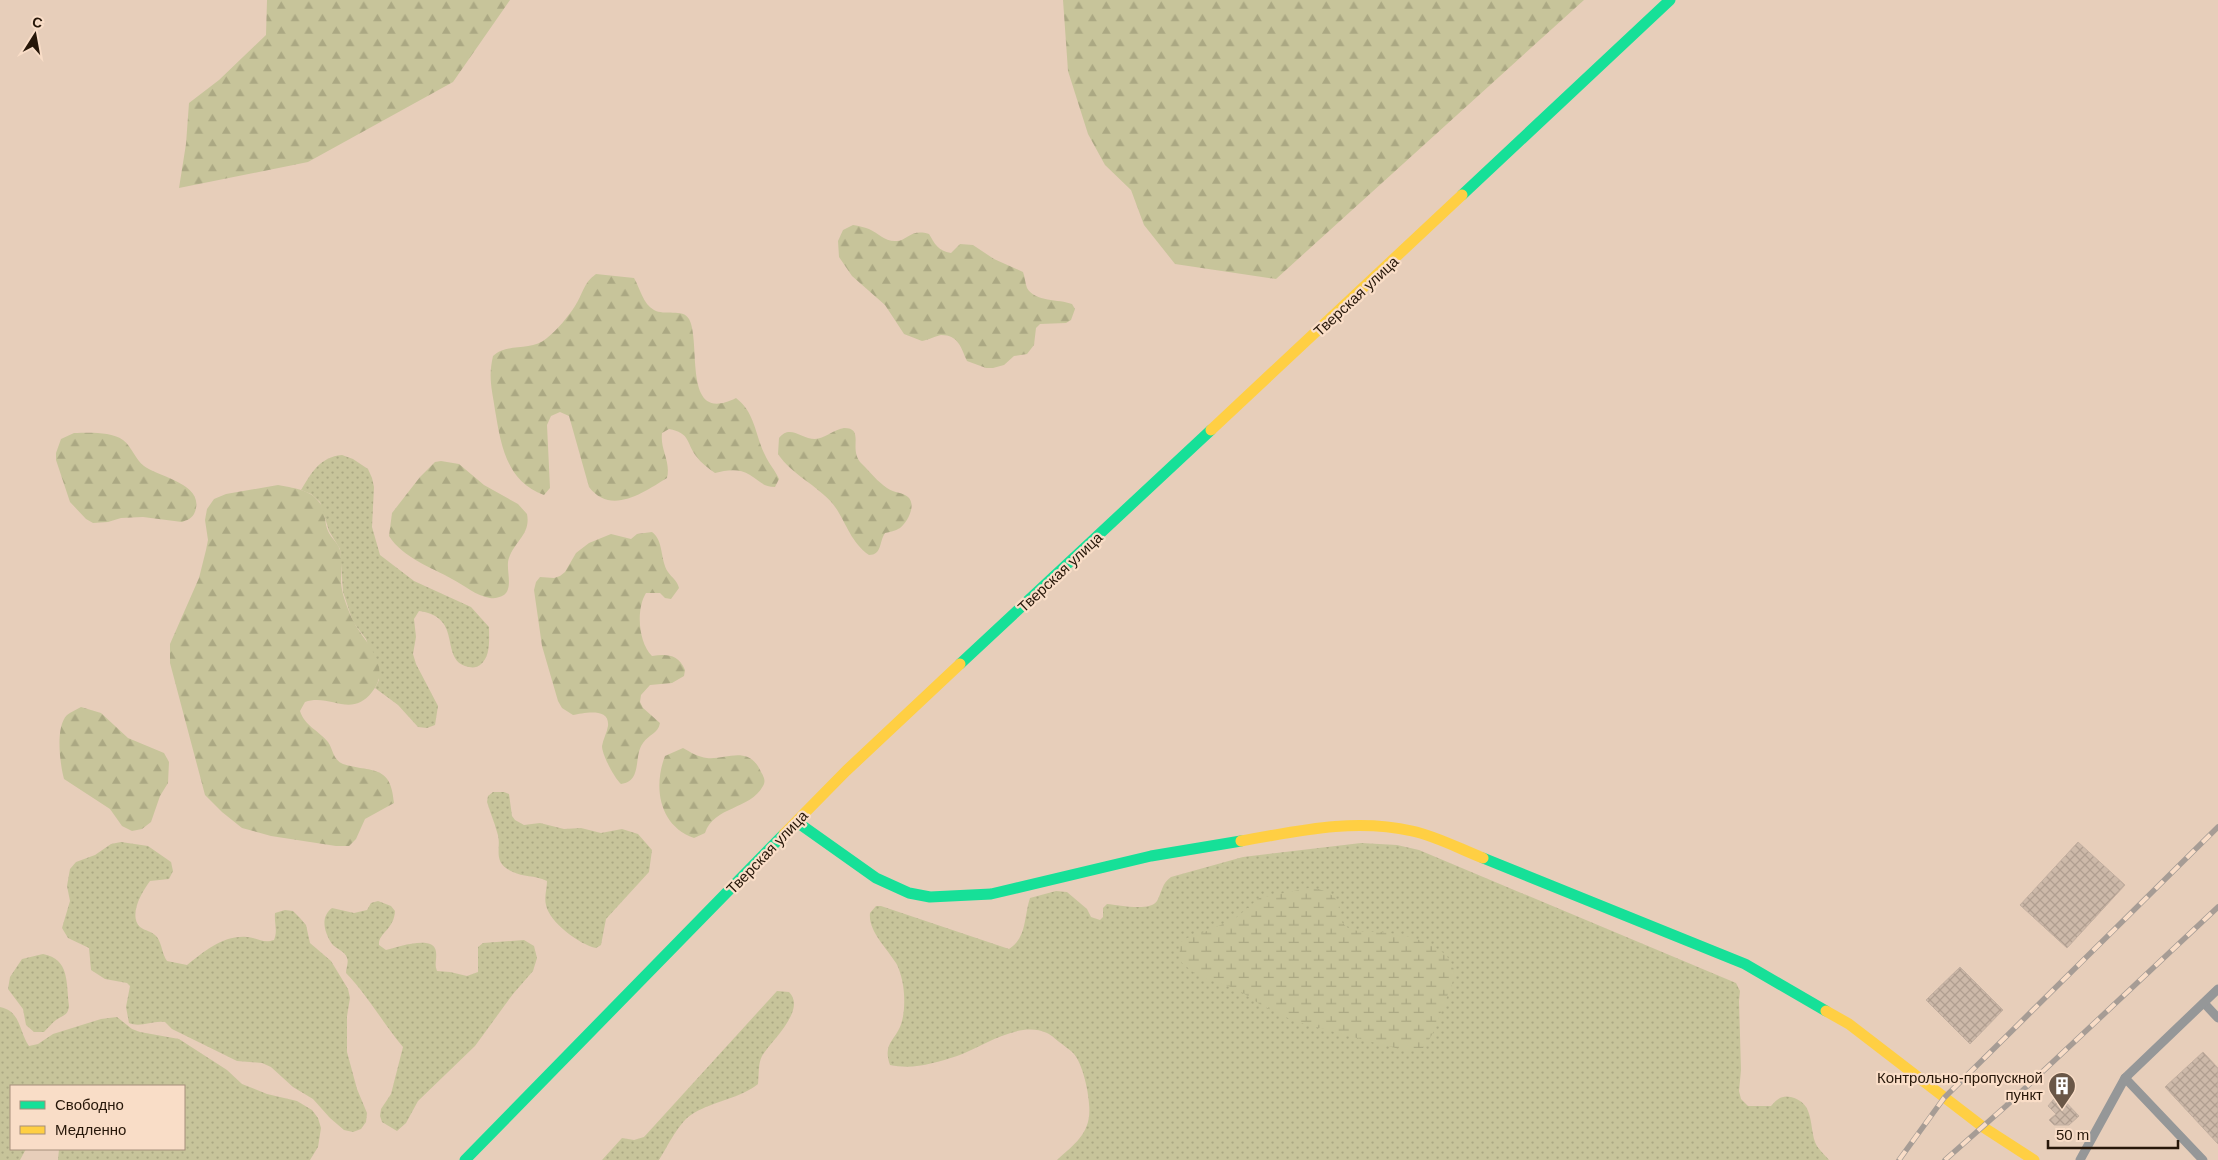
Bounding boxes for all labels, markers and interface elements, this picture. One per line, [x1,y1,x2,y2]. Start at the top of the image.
north arrow [10,10,60,60]
text: С [31,13,44,31]
street label: Тверская улица [1310,252,1402,339]
street label: Тверская улица [1014,528,1106,615]
street label: Тверская улица [723,806,812,897]
place label: Контрольно-пропускной пункт [1877,1069,2043,1103]
building icon: Контрольно-пропускной пункт [2047,1071,2077,1110]
legend [10,1085,185,1150]
text: Свободно [55,1096,124,1113]
scale bar [2048,1118,2178,1150]
text: Медленно [55,1121,126,1138]
text: 50 m [2056,1126,2089,1143]

